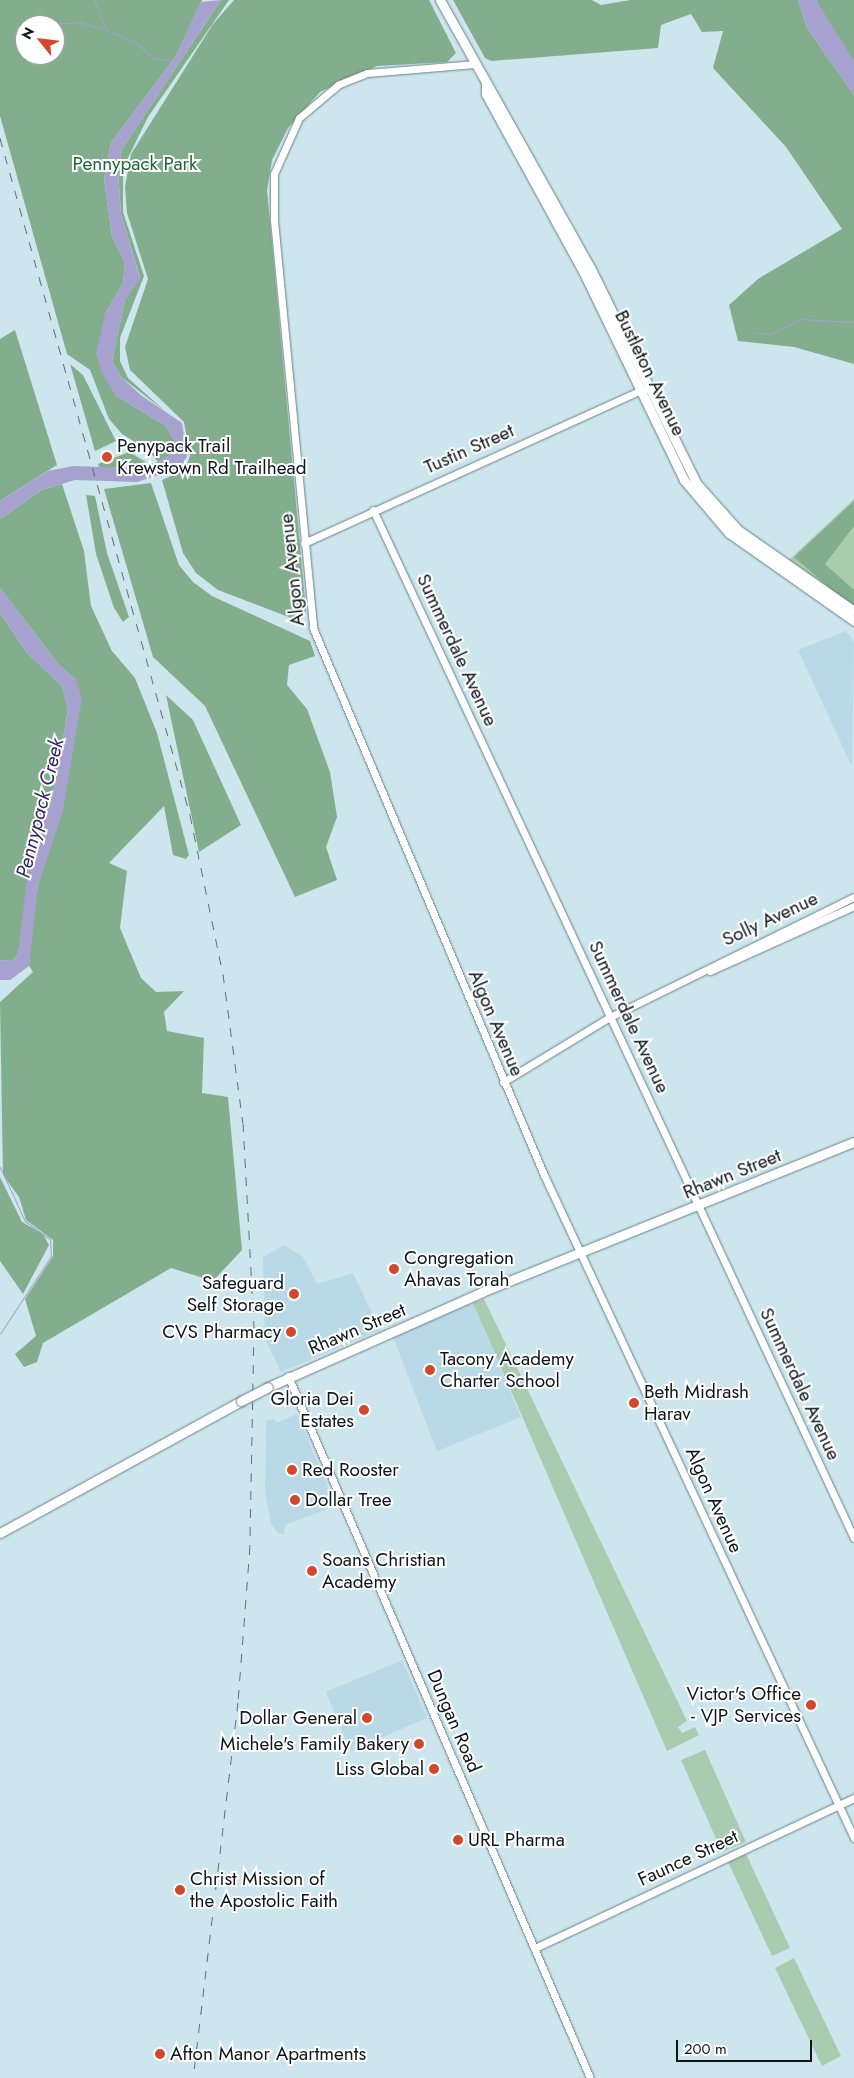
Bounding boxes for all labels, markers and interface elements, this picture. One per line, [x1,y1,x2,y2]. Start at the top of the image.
north arrow [15,15,65,65]
text: N [16,23,39,43]
park label: Pennypack Park [73,153,197,175]
street label: Bustleton Avenue [610,307,690,439]
street label: Tustin Street [421,419,517,479]
place label: Penypack Trail Krewstown Rd Trailhead [117,435,306,479]
marker: Penypack Trail Krewstown Rd Trailhead [101,451,113,463]
street label: Algon Avenue [275,513,309,627]
street label: Summerdale Avenue [412,570,502,730]
water label: Pennypack Creek [11,736,69,880]
street label: Solly Avenue [719,887,821,951]
street label: Summerdale Avenue [584,937,674,1097]
street label: Algon Avenue [463,967,529,1079]
street label: Rhawn Street [680,1144,784,1204]
place label: Congregation Ahavas Torah [404,1247,514,1291]
marker: Congregation Ahavas Torah [388,1263,400,1275]
place label: Safeguard Self Storage [187,1272,284,1316]
marker: Safeguard Self Storage [288,1288,300,1300]
street label: Rhawn Street [305,1298,409,1360]
street label: Summerdale Avenue [755,1304,845,1464]
place label: CVS Pharmacy [162,1321,281,1343]
marker: CVS Pharmacy [285,1326,297,1338]
place label: Tacony Academy Charter School [440,1348,574,1392]
marker: Tacony Academy Charter School [424,1364,436,1376]
place label: Beth Midrash Harav [644,1381,749,1425]
place label: Gloria Dei Estates [271,1388,354,1432]
marker: Beth Midrash Harav [628,1397,640,1409]
marker: Gloria Dei Estates [358,1404,370,1416]
street label: Algon Avenue [681,1444,747,1556]
place label: Red Rooster [302,1459,399,1481]
marker: Red Rooster [286,1464,298,1476]
place label: Dollar Tree [305,1489,392,1511]
marker: Dollar Tree [289,1494,301,1506]
place label: Soans Christian Academy [322,1549,446,1593]
marker: Soans Christian Academy [306,1565,318,1577]
street label: Dungan Road [422,1666,486,1776]
place label: Victor's Office - VJP Services [686,1683,801,1727]
marker: Victor's Office - VJP Services [805,1699,817,1711]
place label: Dollar General [239,1707,357,1729]
marker: Dollar General [361,1712,373,1724]
place label: Michele's Family Bakery [220,1733,409,1755]
marker: Michele's Family Bakery [413,1738,425,1750]
place label: Liss Global [336,1758,424,1780]
marker: Liss Global [428,1763,440,1775]
street label: Faunce Street [634,1825,742,1891]
place label: URL Pharma [468,1829,565,1851]
marker: URL Pharma [452,1834,464,1846]
place label: Christ Mission of the Apostolic Faith [190,1868,338,1912]
marker: Christ Mission of the Apostolic Faith [174,1884,186,1896]
scale bar [679,2030,815,2062]
text: 200 m [684,2038,727,2060]
place label: Afton Manor Apartments [170,2043,366,2065]
marker: Afton Manor Apartments [154,2048,166,2060]

